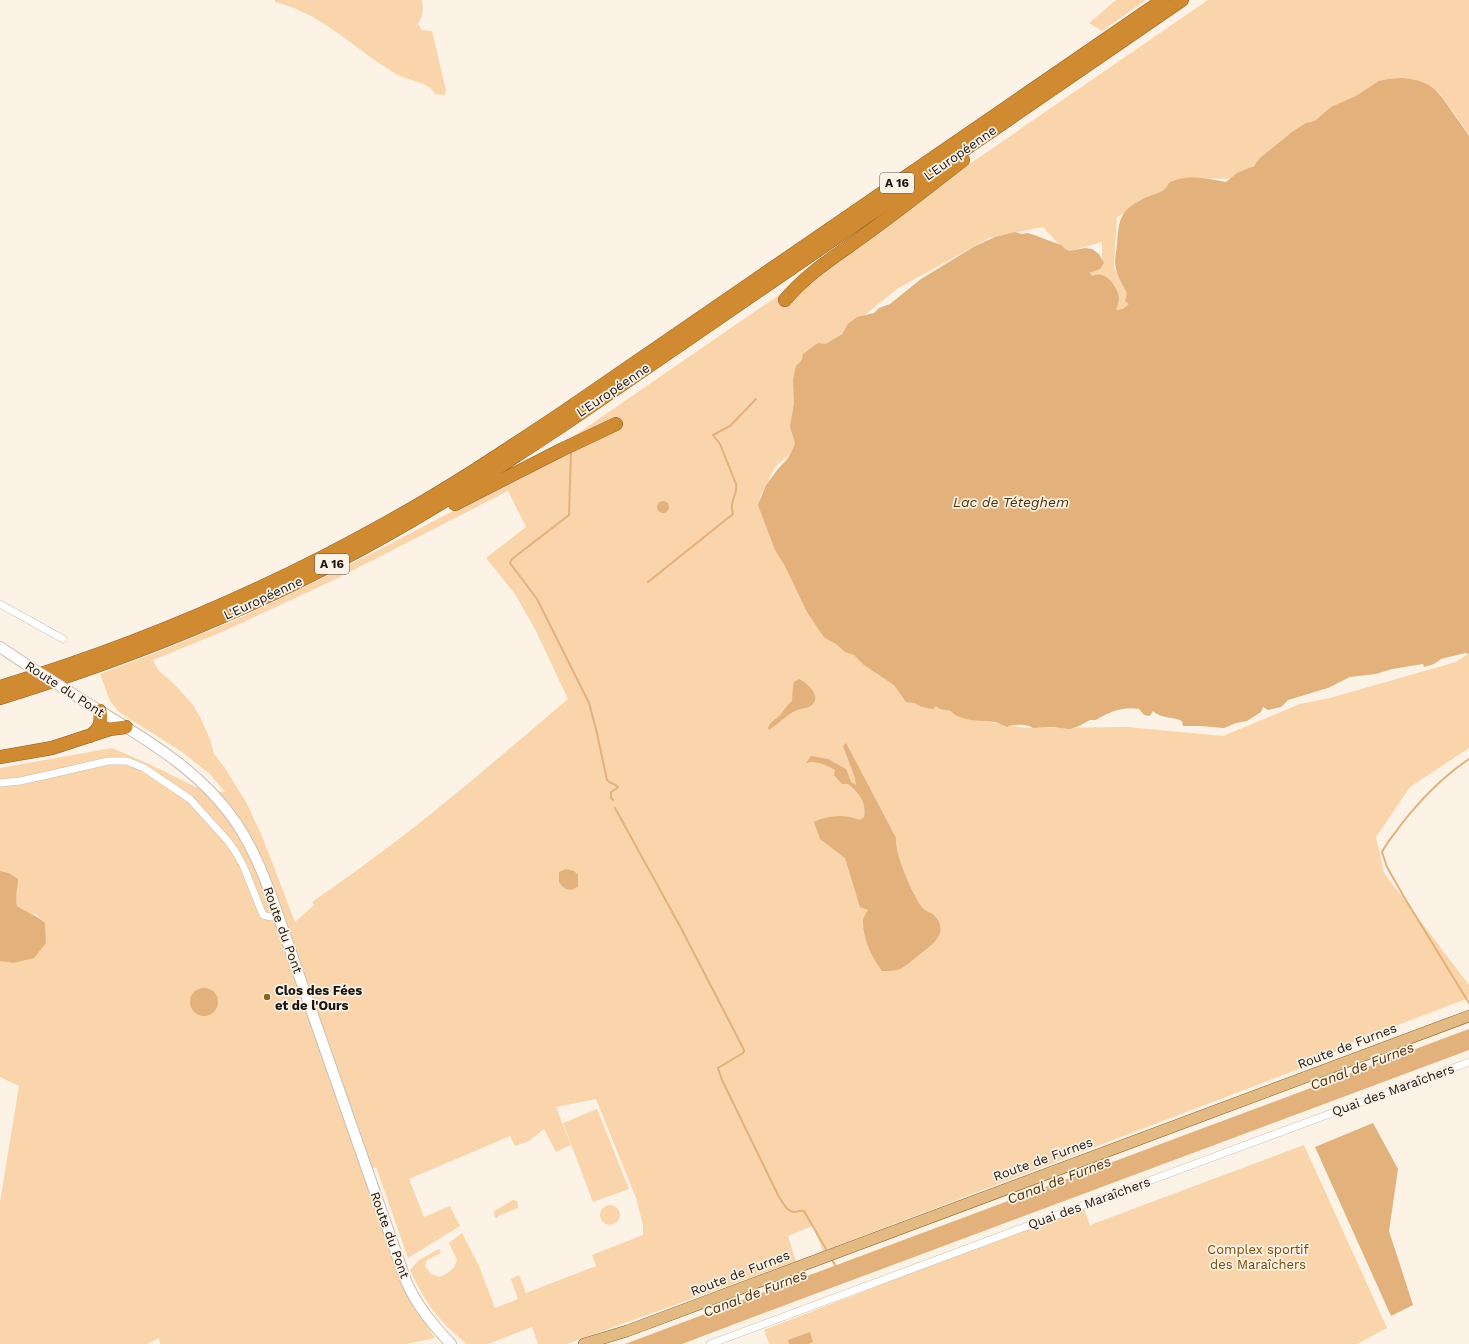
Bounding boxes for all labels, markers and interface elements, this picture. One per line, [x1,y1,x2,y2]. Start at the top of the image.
street label: L'Européenne [921,122,999,184]
road number: A 16 [880,173,914,193]
street label: L'Européenne [574,360,652,420]
water label: Lac de Téteghem [953,494,1069,510]
road number: A 16 [315,554,349,574]
street label: L'Européenne [221,573,305,623]
street label: Route du Pont [23,658,108,720]
street label: Route du Pont [260,885,306,976]
place label: Clos des Fées et de l'Ours [275,983,362,1013]
marker: Clos des Fées et de l'Ours [262,992,272,1002]
street label: Route de Furnes [1295,1020,1399,1072]
water label: Canal de Furnes [1308,1039,1416,1093]
street label: Quai des Maraîchers [1330,1061,1456,1119]
street label: Route de Furnes [991,1134,1095,1184]
water label: Canal de Furnes [1005,1153,1113,1207]
street label: Quai des Maraîchers [1026,1174,1152,1232]
street label: Route du Pont [367,1190,413,1281]
park label: Complex sportif des Maraîchers [1207,1242,1309,1272]
street label: Route de Furnes [688,1247,792,1299]
water label: Canal de Furnes [701,1266,809,1320]

